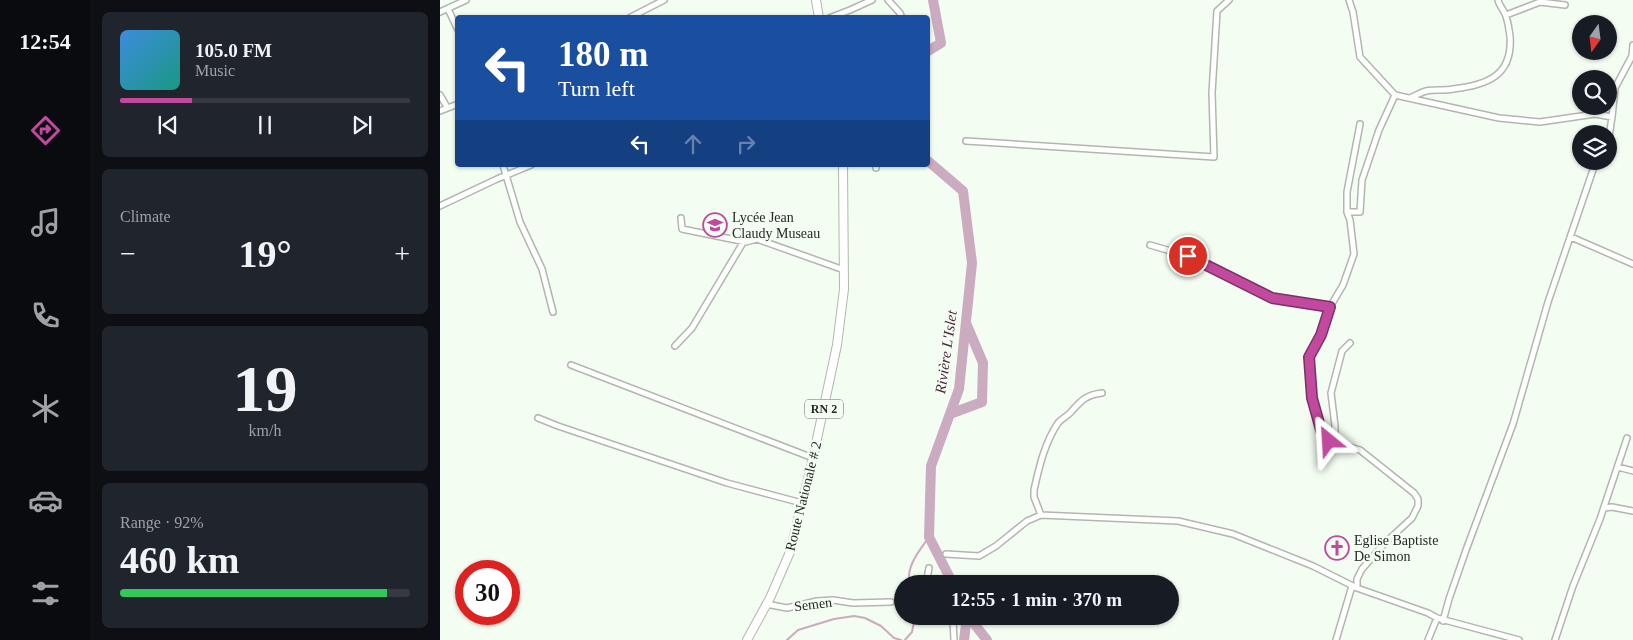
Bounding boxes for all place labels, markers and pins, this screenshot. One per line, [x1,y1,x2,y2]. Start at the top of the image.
place label: Lycée Jean Claudy Museau [732,210,820,241]
school or university icon: Lycée Jean Claudy Museau [702,212,728,238]
pin [1167,235,1209,277]
place label: Eglise Baptiste De Simon [1354,533,1438,564]
church icon: Eglise Baptiste De Simon [1324,535,1350,561]

